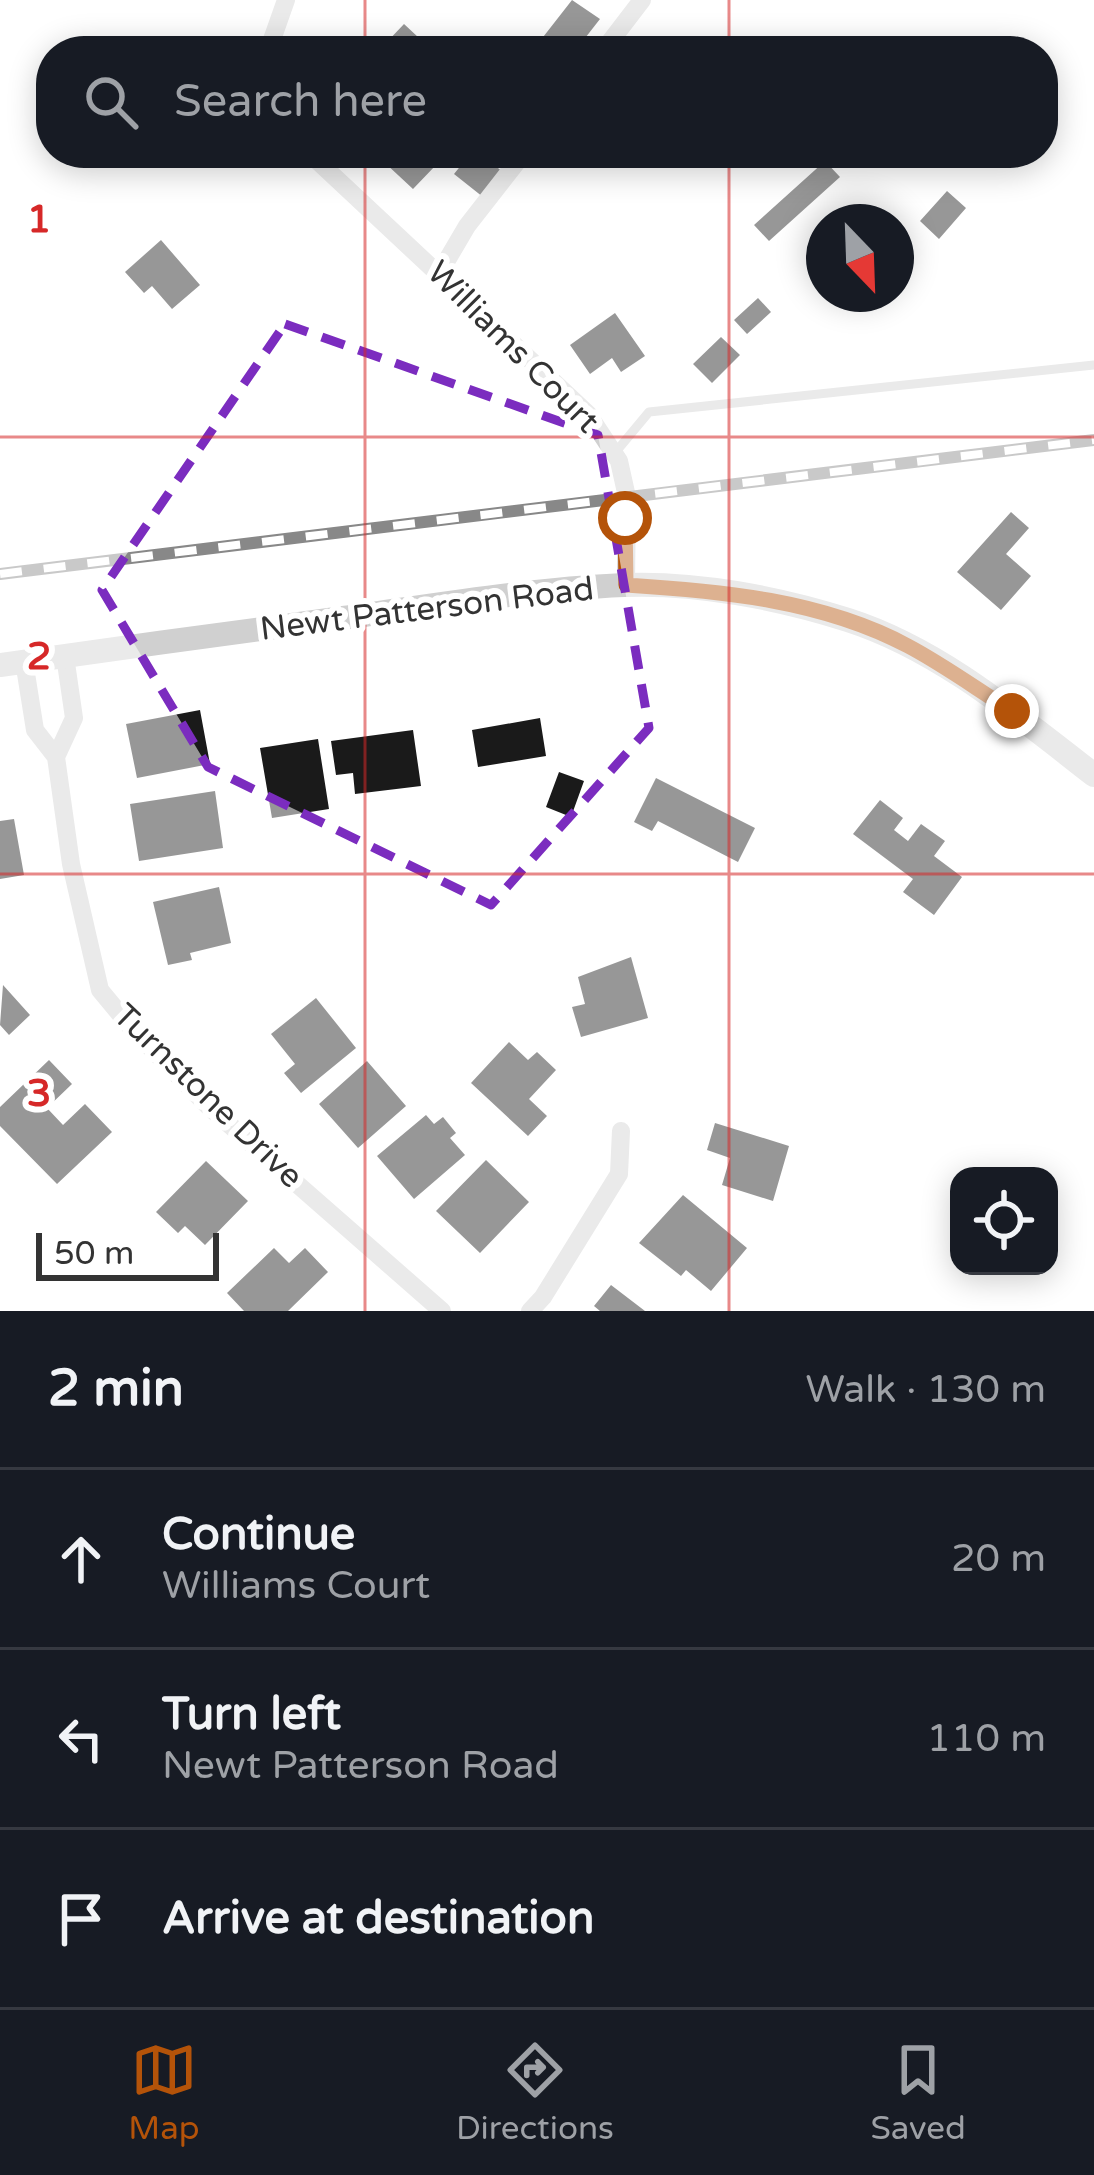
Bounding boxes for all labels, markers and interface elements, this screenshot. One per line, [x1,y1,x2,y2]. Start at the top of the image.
search box [36,36,1058,168]
icon: search [78,69,144,135]
text: Search here [174,75,427,129]
text: 1 [27,196,51,243]
north arrow [806,204,914,312]
street label: Williams Court [419,253,607,441]
route start [598,491,652,545]
street label: Newt Patterson Road [258,569,596,649]
text: 2 [27,633,51,680]
route end [985,684,1039,738]
street label: Turnstone Drive [105,996,311,1196]
text: 3 [27,1070,51,1117]
map controls [950,1167,1058,1275]
button: locate [950,1167,1058,1275]
scale bar [36,1227,219,1280]
text: 50 m [54,1234,134,1273]
text: 2 min [48,1358,184,1420]
text: Walk · 130 m [805,1366,1046,1413]
text: Continue [162,1508,355,1562]
icon: ahead [48,1526,114,1592]
text: 20 m [951,1535,1046,1582]
text: Williams Court [162,1562,430,1609]
text: Turn left [162,1688,341,1742]
icon: left [48,1706,114,1772]
text: 110 m [927,1715,1046,1762]
text: Newt Patterson Road [162,1742,559,1789]
icon: arrive [48,1886,114,1952]
text: Arrive at destination [162,1892,594,1946]
tab: Map [128,2037,200,2148]
tab: Directions [456,2037,614,2148]
tab: Saved [870,2037,966,2148]

